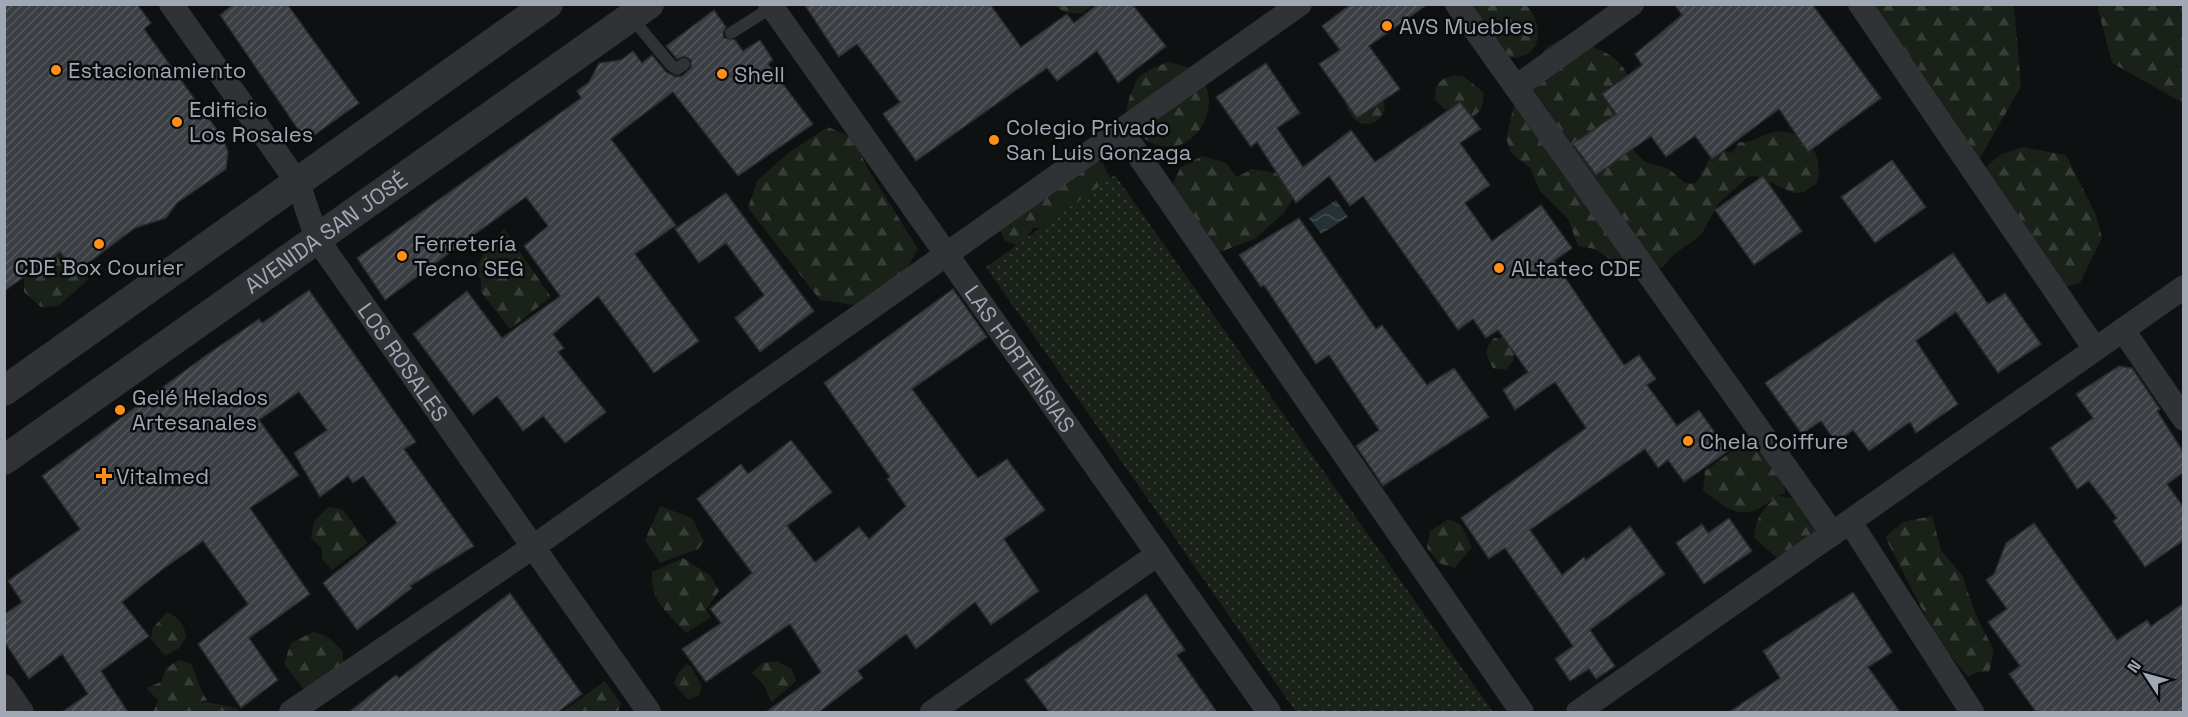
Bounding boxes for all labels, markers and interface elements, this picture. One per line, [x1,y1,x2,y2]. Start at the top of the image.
place label: AVS Muebles [1399,12,1534,40]
marker: AVS Muebles [1380,19,1394,33]
place label: Estacionamiento [68,56,246,84]
place label: Shell [734,60,785,88]
marker: Estacionamiento [49,63,63,77]
marker: Shell [715,67,729,81]
place label: Edificio Los Rosales [189,95,313,148]
place label: Colegio Privado San Luis Gonzaga [1006,113,1192,166]
marker: Edificio Los Rosales [170,115,184,129]
marker: Colegio Privado San Luis Gonzaga [987,133,1001,147]
street label: AVENIDA SAN JOSÉ [239,165,413,300]
place label: Ferretería Tecno SEG [414,229,524,282]
marker: CDE Box Courier [92,237,106,251]
marker: Ferretería Tecno SEG [395,249,409,263]
place label: CDE Box Courier [14,253,184,281]
place label: ALtatec CDE [1511,254,1641,282]
marker: ALtatec CDE [1492,261,1506,275]
street label: LAS HORTENSIAS [958,280,1082,438]
street label: LOS ROSALES [352,297,455,427]
place label: Gelé Helados Artesanales [132,383,268,436]
marker: Gelé Helados Artesanales [113,403,127,417]
place label: Chela Coiffure [1700,427,1849,455]
marker: Chela Coiffure [1681,434,1695,448]
place label: Vitalmed [116,462,209,490]
marker: Vitalmed [97,469,111,483]
north arrow [2116,645,2176,705]
text: N [2123,656,2146,677]

